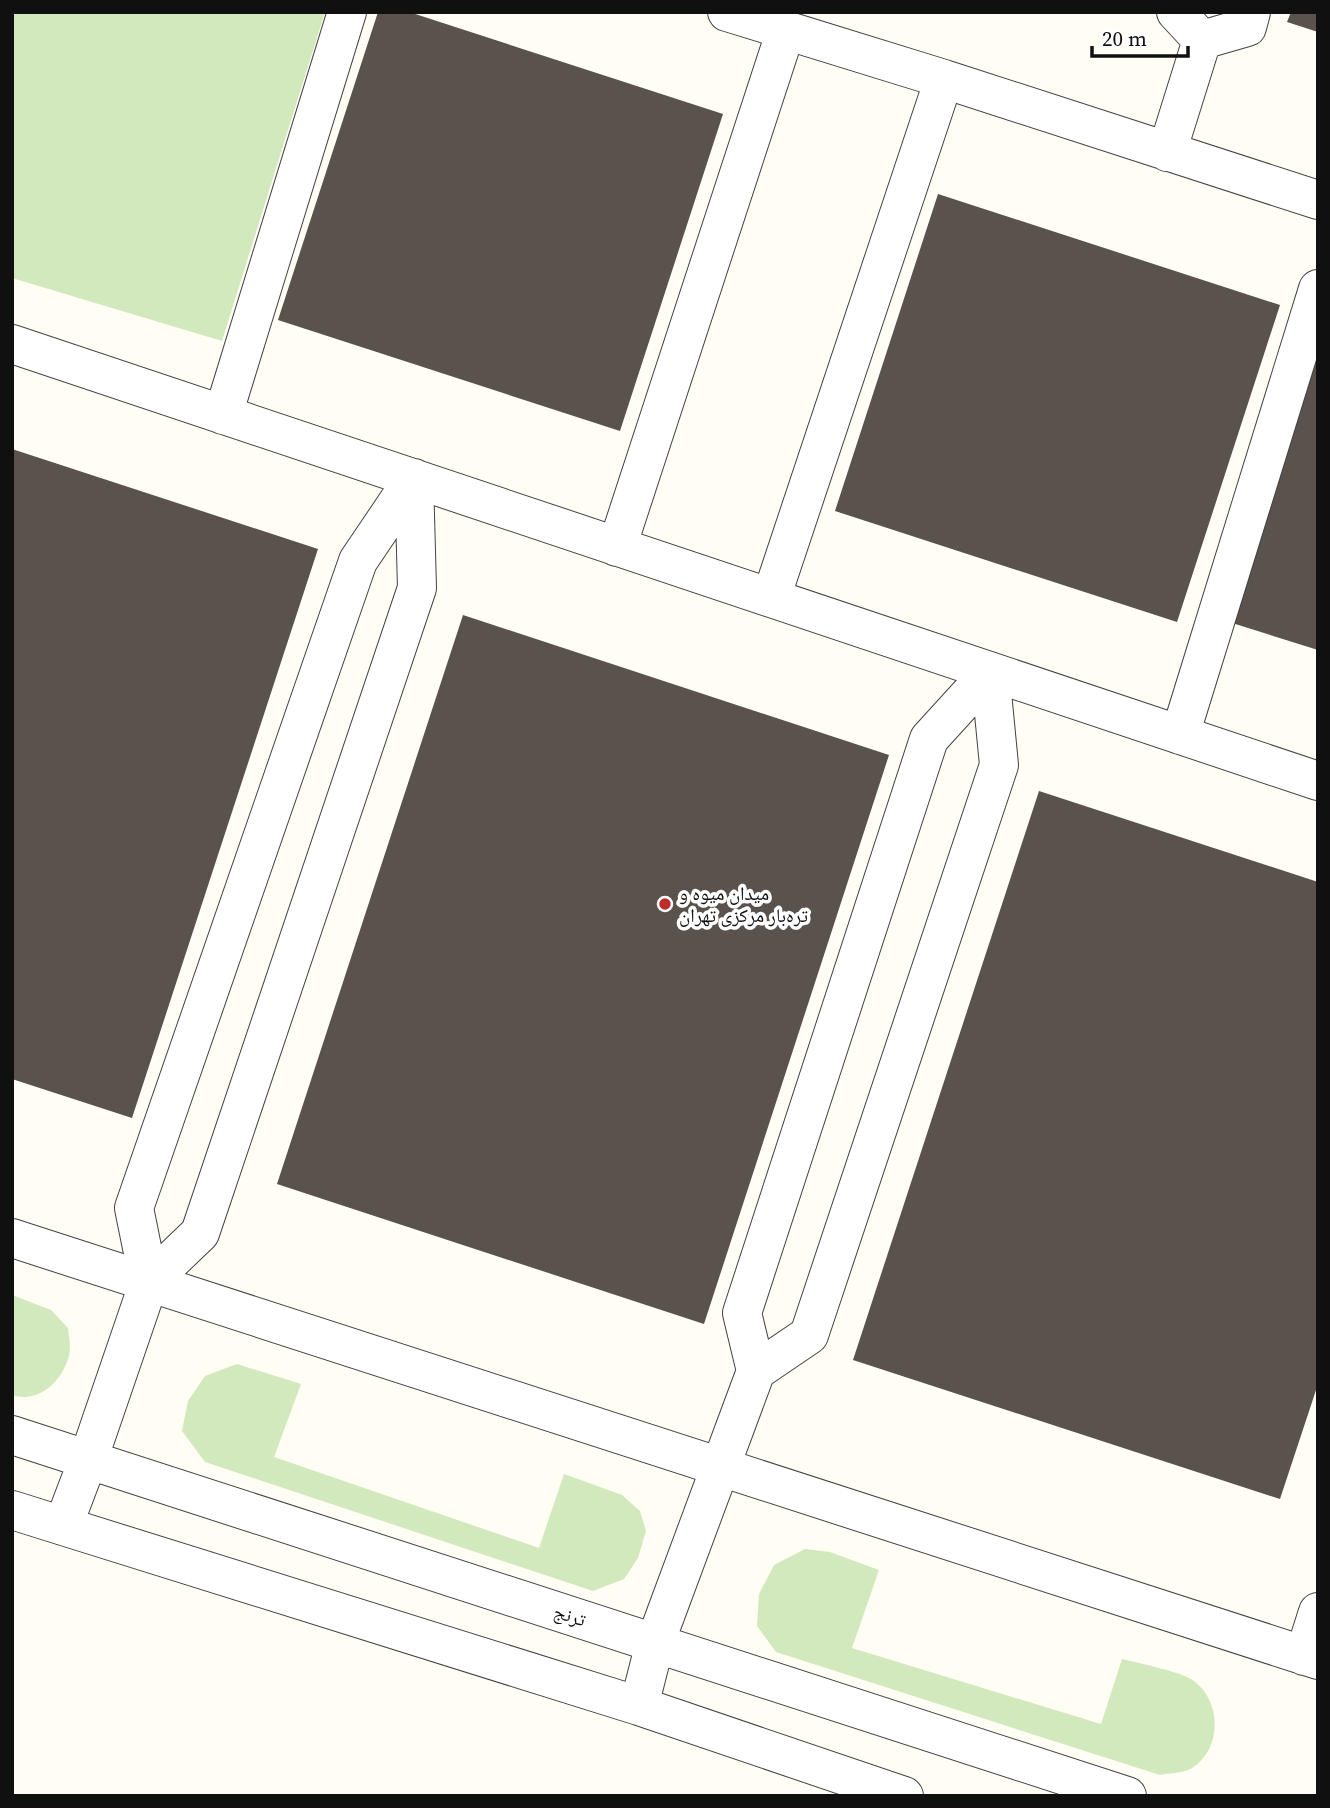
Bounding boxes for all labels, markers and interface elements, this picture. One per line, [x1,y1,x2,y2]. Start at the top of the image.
scale bar [1092,14,1188,58]
text: 20 m [1102,24,1147,53]
place label: میدان میوه و تره‌بار مرکزی تهران [679,880,808,928]
marker: میدان میوه و تره‌بار مرکزی تهران [657,896,673,912]
street label: ترنج [551,1598,590,1632]

